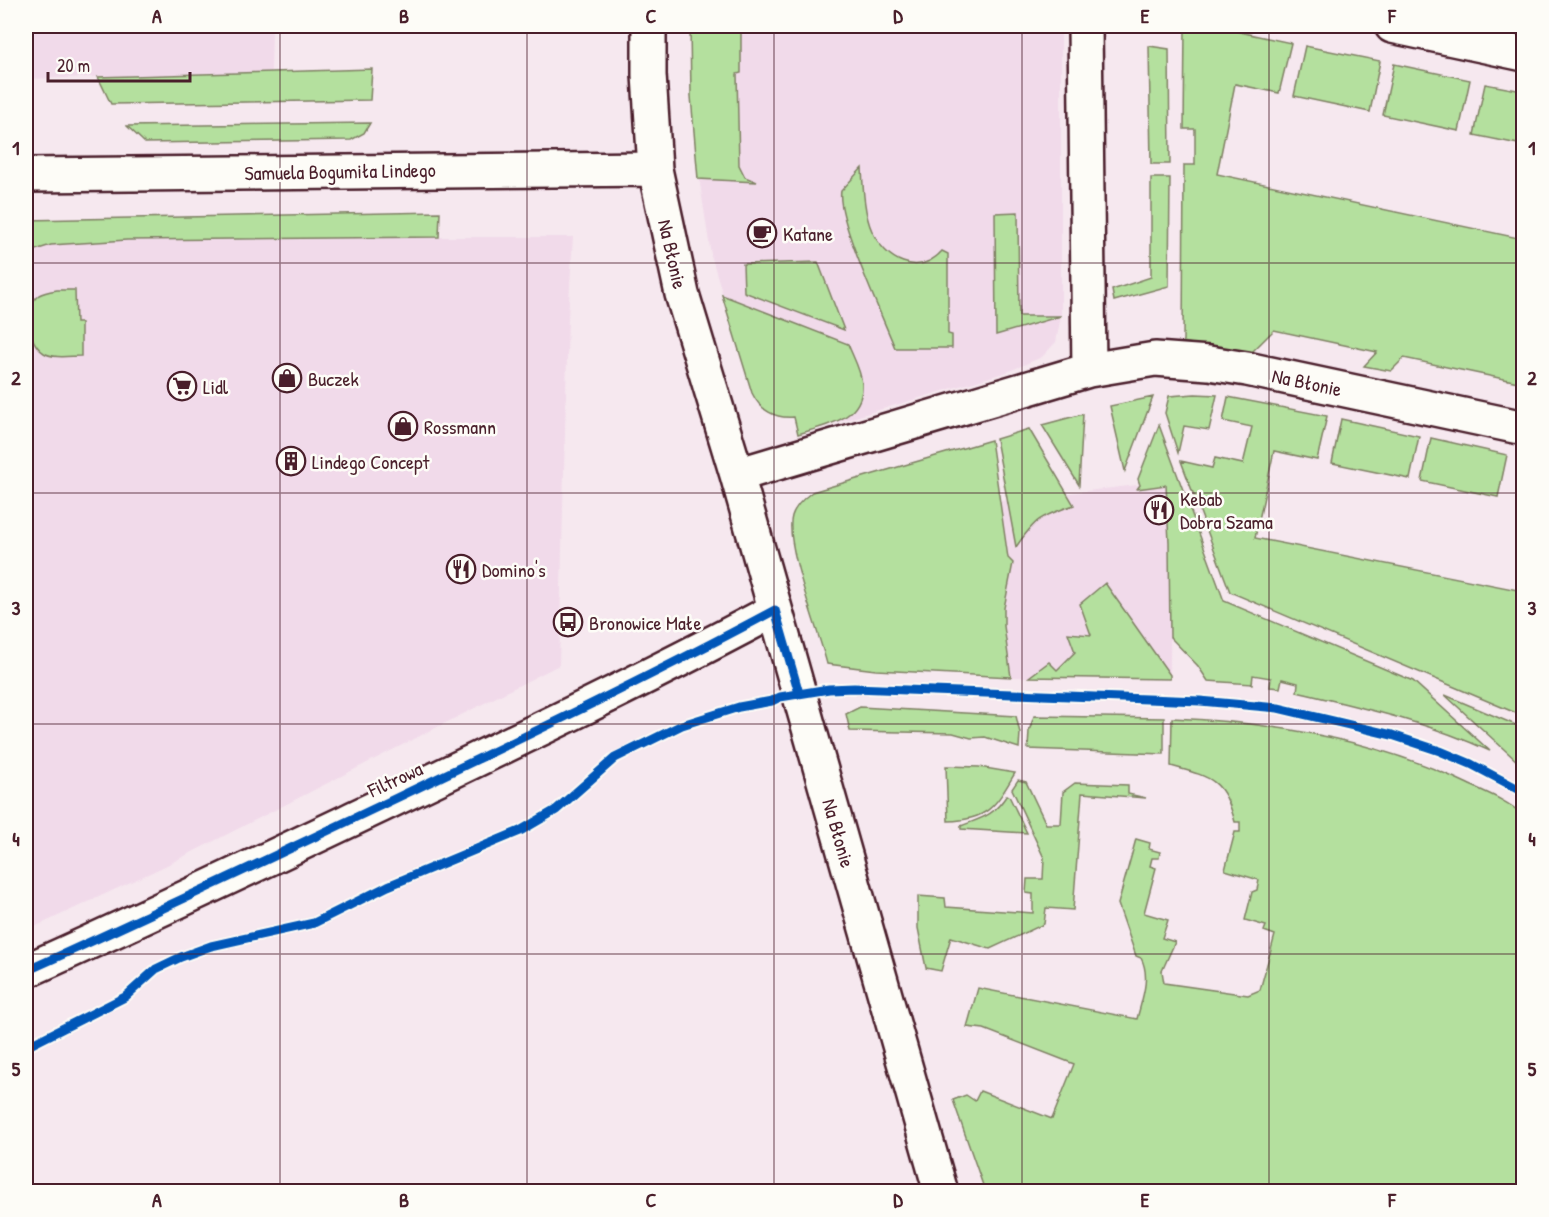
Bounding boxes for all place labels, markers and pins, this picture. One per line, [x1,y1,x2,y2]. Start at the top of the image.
cafe icon: Katane [746,217,778,249]
place label: Katane [783,220,833,247]
shop icon: Buczek [271,362,303,394]
place label: Buczek [308,365,359,392]
supermarket icon: Lidl [166,370,198,402]
place label: Lidl [203,373,229,400]
shop icon: Rossmann [387,410,419,442]
place label: Rossmann [424,413,496,440]
building icon: Lindego Concept [275,445,307,477]
place label: Lindego Concept [312,448,431,475]
place label: Kebab Dobra Szama [1180,485,1273,535]
restaurant icon: Kebab Dobra Szama [1143,494,1175,526]
restaurant icon: Domino's [445,553,477,585]
place label: Domino's [482,556,546,583]
bus stop icon: Bronowice Małe [552,606,584,638]
place label: Bronowice Małe [589,609,701,636]

